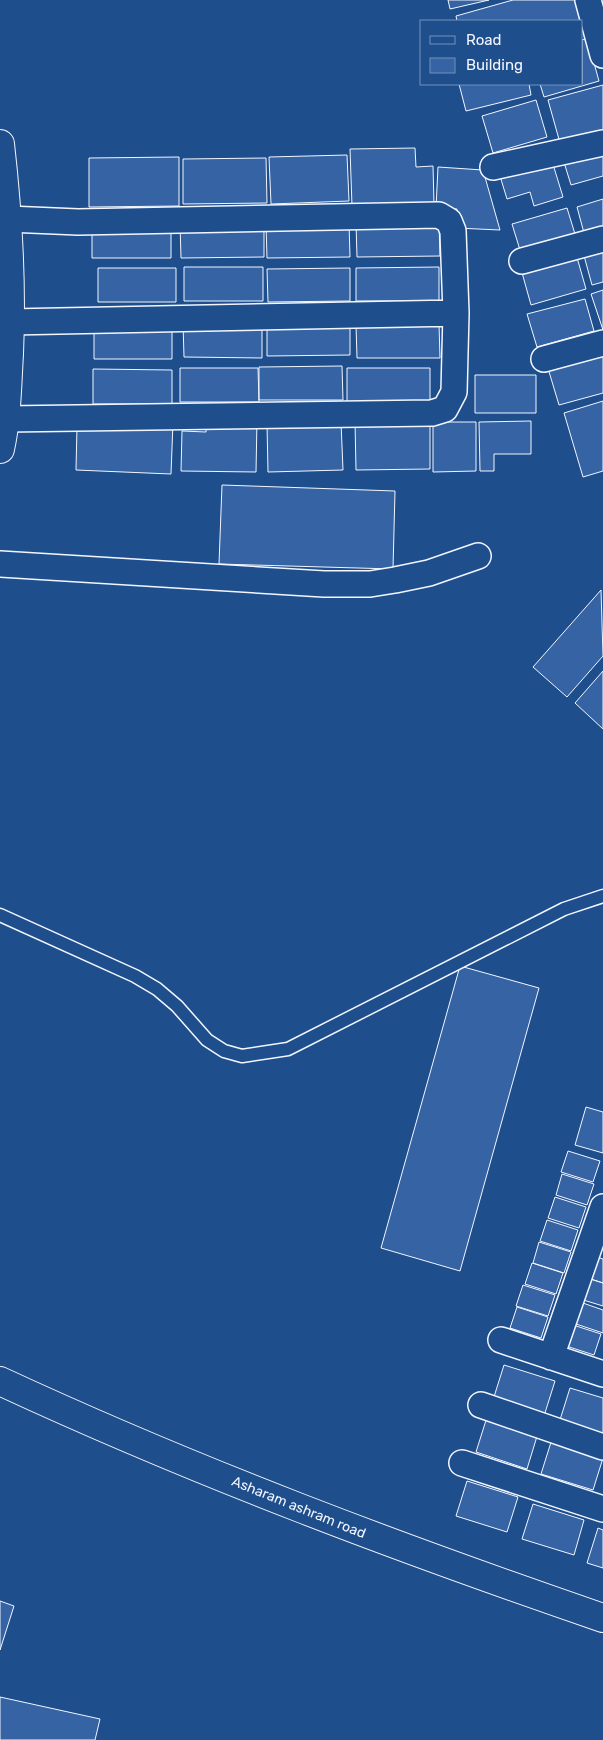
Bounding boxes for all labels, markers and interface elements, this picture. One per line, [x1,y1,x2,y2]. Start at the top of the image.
legend [420,20,583,85]
text: Road [466,31,502,49]
text: Building [466,56,523,74]
street label: Asharam ashram road [229,1473,368,1542]

